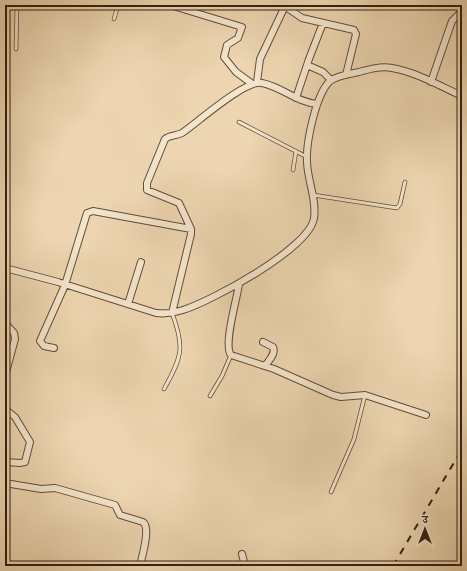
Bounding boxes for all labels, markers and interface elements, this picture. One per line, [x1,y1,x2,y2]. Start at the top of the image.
north arrow [405,509,445,549]
text: उ [421,513,429,527]

